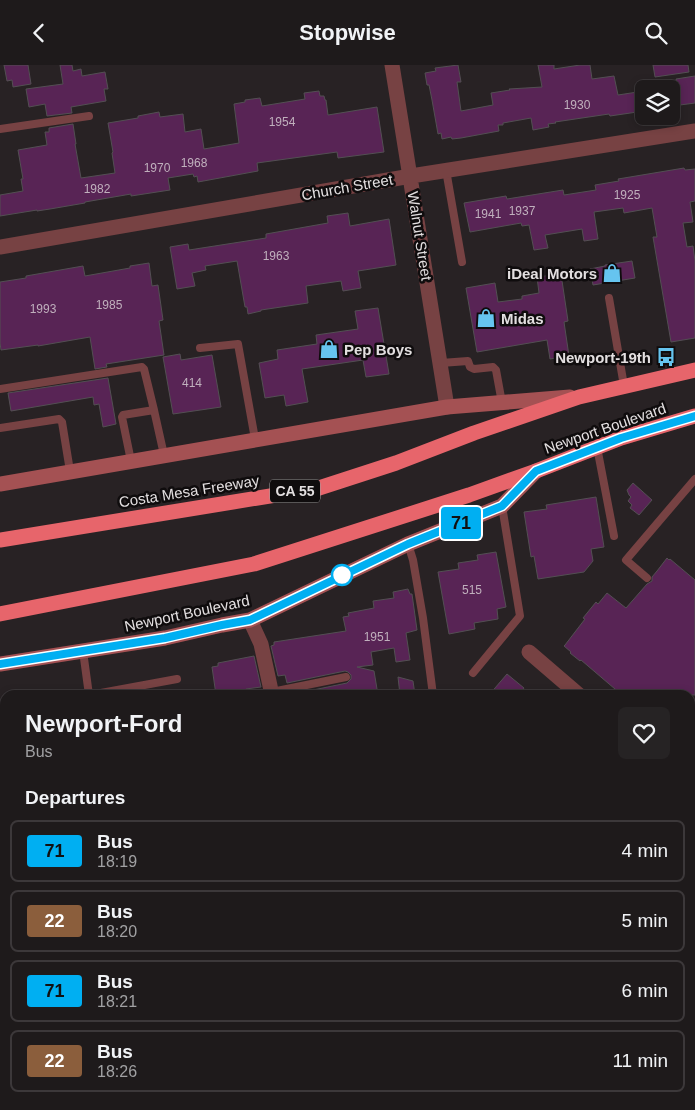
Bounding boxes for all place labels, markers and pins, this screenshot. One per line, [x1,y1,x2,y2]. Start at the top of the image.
shop icon: iDeal Motors [601,262,623,284]
place label: iDeal Motors [507,265,597,282]
shop icon: Midas [475,307,497,329]
place label: Midas [501,310,544,327]
shop icon: Pep Boys [318,338,340,360]
place label: Pep Boys [344,341,412,358]
bus stop icon: Newport-19th [655,346,677,368]
place label: Newport-19th [555,349,651,366]
unlabelled marker [331,564,353,586]

